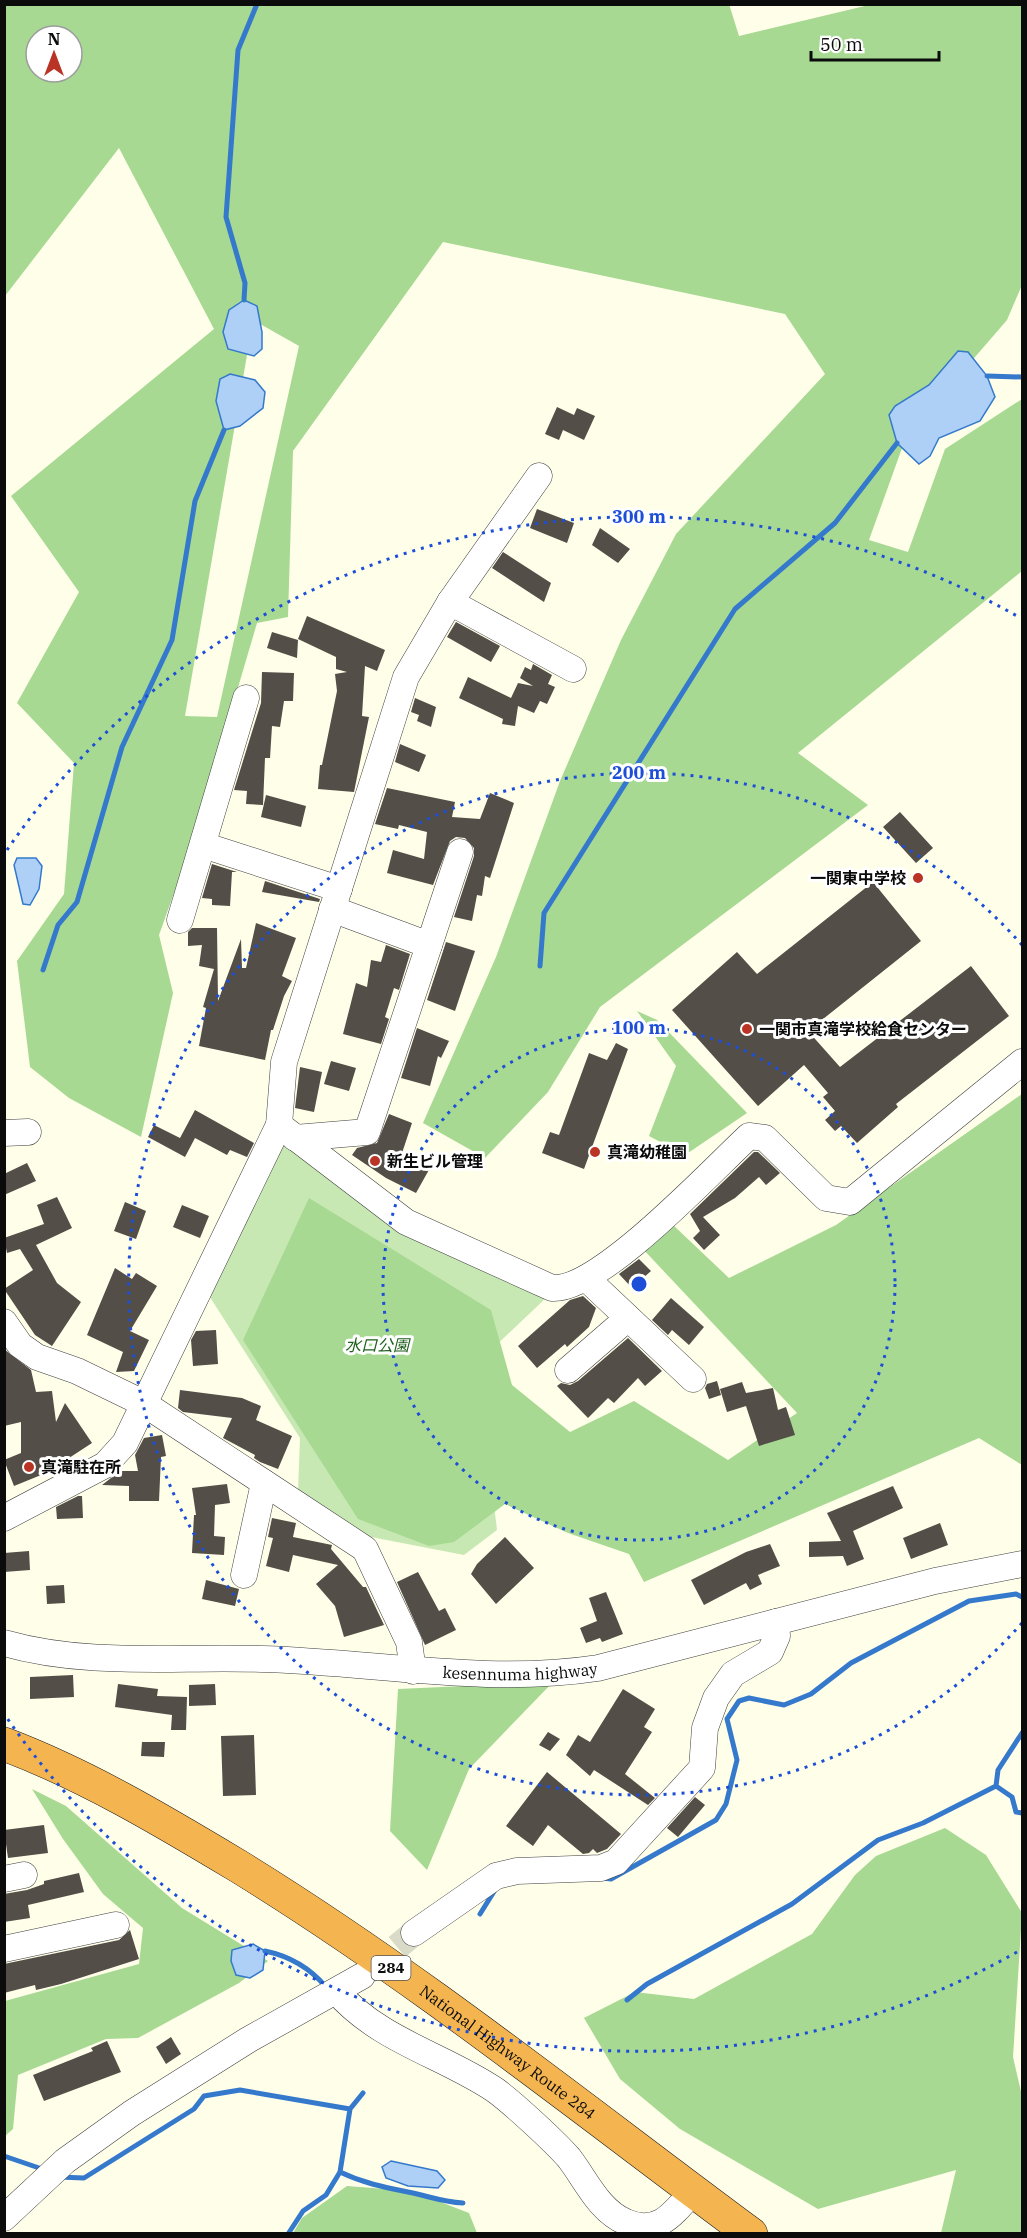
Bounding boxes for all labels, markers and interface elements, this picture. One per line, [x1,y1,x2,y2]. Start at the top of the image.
north arrow [24,24,84,84]
scale bar [811,24,938,62]
text: N [48,29,60,49]
text: 50 m [820,33,863,56]
text: 300 m [612,505,667,528]
text: 200 m [612,761,667,784]
place label: 一関東中学校 [810,868,906,888]
marker: 一関東中学校 [911,871,925,885]
text: 100 m [612,1016,667,1039]
place label: 一関市真滝学校給食センター [759,1019,967,1039]
marker: 一関市真滝学校給食センター [740,1022,754,1036]
place label: 真滝幼稚園 [607,1142,687,1162]
marker: 真滝幼稚園 [588,1145,602,1159]
place label: 新生ビル管理 [387,1151,483,1171]
marker: 新生ビル管理 [368,1154,382,1168]
centre of rings [629,1274,649,1294]
park label: 水口公園 [345,1335,411,1355]
place label: 真滝駐在所 [41,1457,121,1477]
marker: 真滝駐在所 [22,1460,36,1474]
street label: kesennuma highway [442,1658,599,1684]
road number: 284 [372,1956,410,1980]
street label: National Highway Route 284 [416,1981,600,2124]

